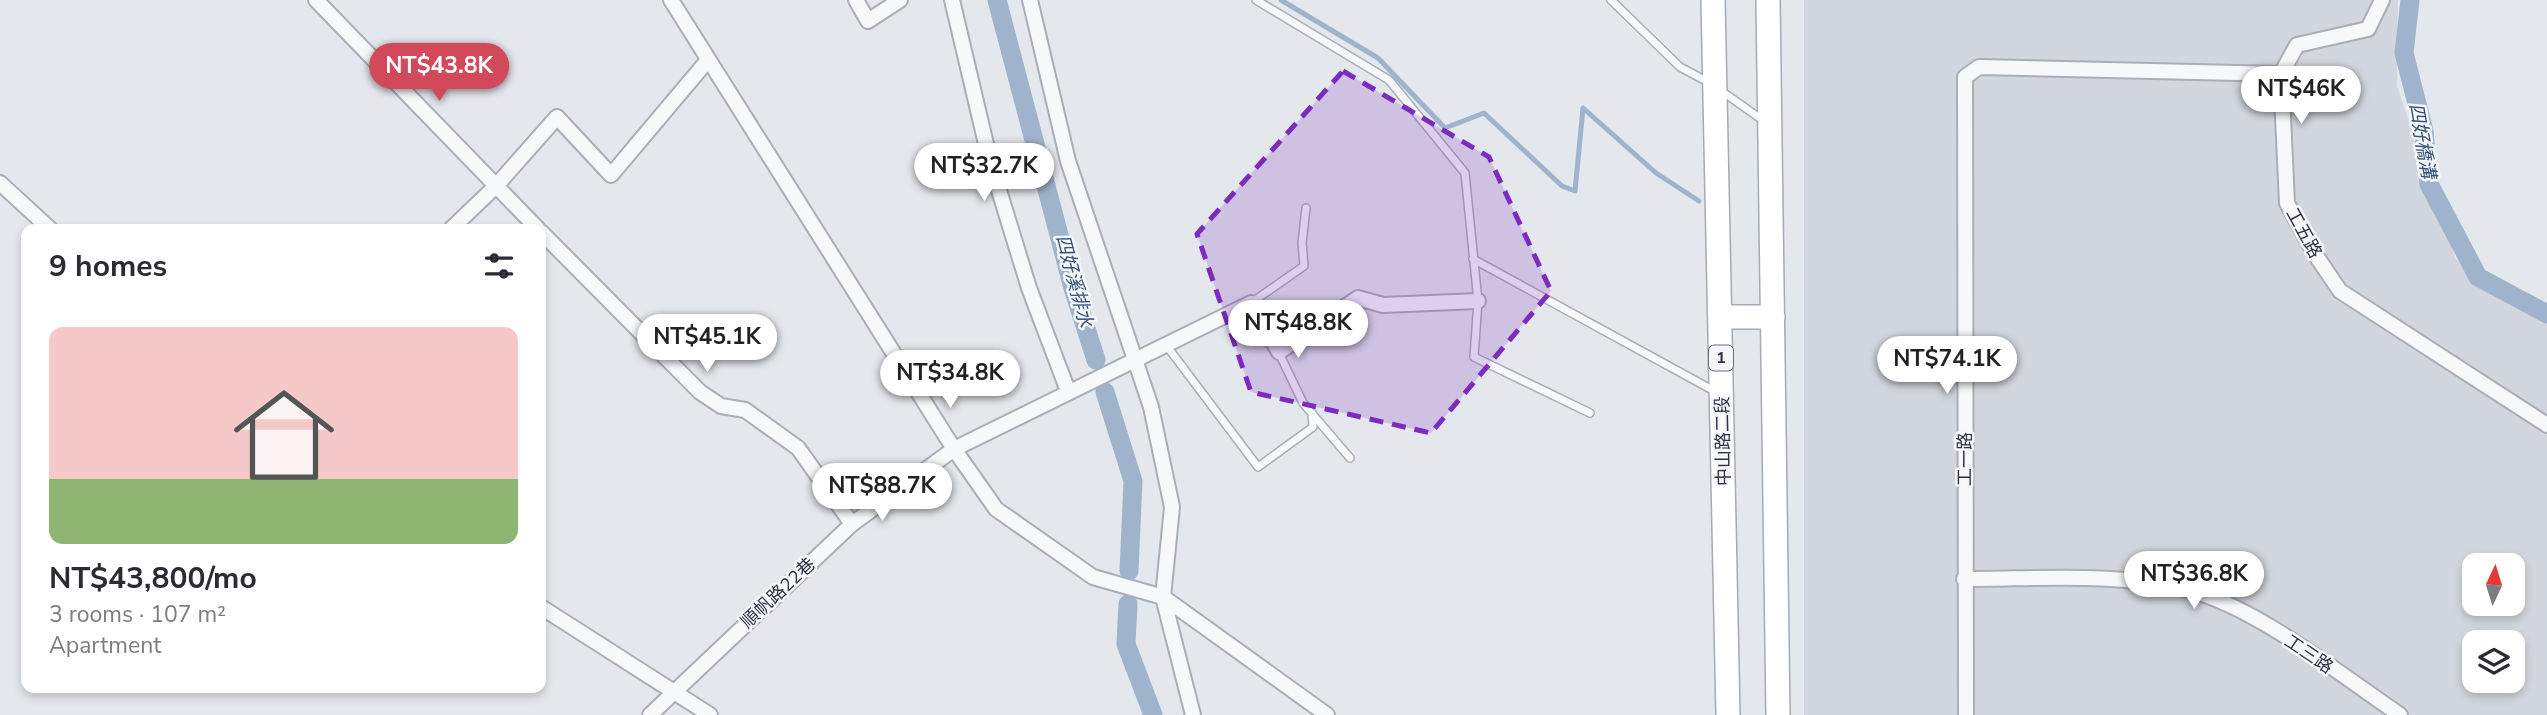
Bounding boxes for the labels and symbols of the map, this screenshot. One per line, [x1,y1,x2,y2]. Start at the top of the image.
pin: NT$43.8K [367,43,511,103]
pin: NT$46K [2244,66,2358,126]
water label: 四好橋溝 [2403,101,2442,184]
pin: NT$32.7K [912,144,1056,203]
street label: 工五路 [2280,204,2328,262]
water label: 四好溪排水 [1049,232,1099,331]
pin: NT$48.8K [1226,300,1370,360]
pin: NT$45.1K [635,314,779,374]
pin: NT$74.1K [1875,336,2019,396]
road number: 1 [1709,346,1733,370]
pin: NT$34.8K [878,350,1022,410]
street label: 中山路二段 [1710,396,1736,486]
street label: 工一路 [1953,432,1977,486]
pin: NT$88.7K [810,463,954,523]
street label: 順帆路22巷 [736,552,820,634]
pin: NT$36.8K [2122,552,2266,611]
north arrow [2462,553,2525,616]
street label: 工三路 [2280,629,2338,679]

